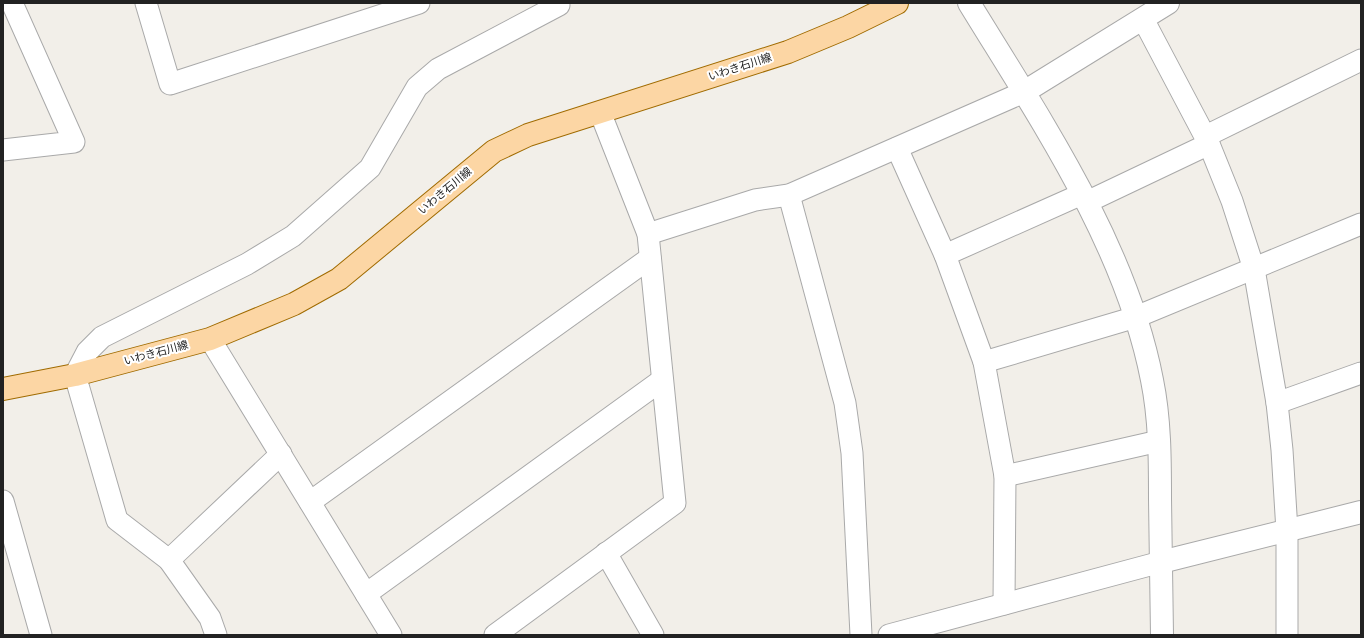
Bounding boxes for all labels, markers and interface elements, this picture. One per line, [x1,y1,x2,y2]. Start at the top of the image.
street label: いわき石川線 [706,50,774,84]
street label: いわき石川線 [415,164,475,218]
street label: いわき石川線 [122,337,190,369]

